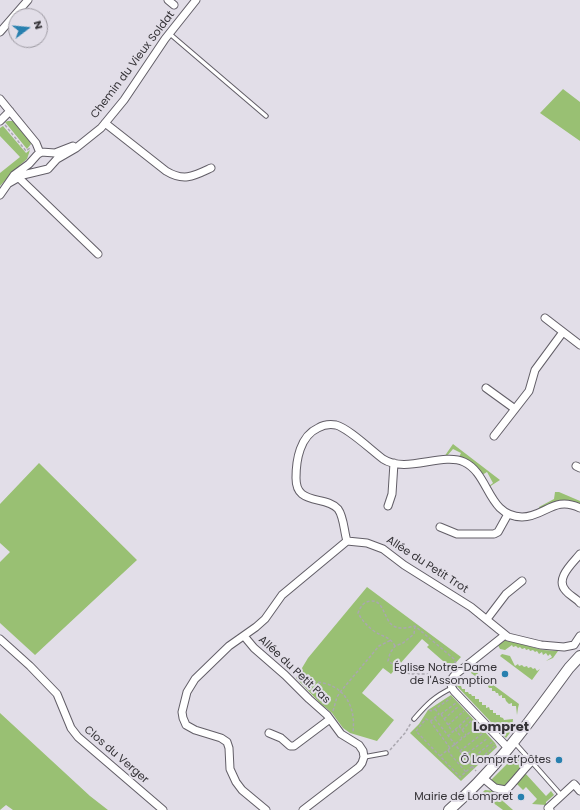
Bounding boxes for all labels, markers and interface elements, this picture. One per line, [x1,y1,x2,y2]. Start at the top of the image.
north arrow [8,8,48,48]
street label: Chemin du Vieux Soldat [88,9,178,121]
text: N [30,19,47,31]
street label: Allée du Petit Trot [384,534,470,596]
street label: Allée du Petit Pas [255,633,333,707]
place label: Église Notre-Dame de l'Assomption [394,661,497,687]
marker: Église Notre-Dame de l'Assomption [500,669,510,679]
district label: Lompret [473,720,529,736]
street label: Clos du Verger [81,723,151,787]
place label: Ô Lompret’pôtes [460,753,551,767]
marker: Ô Lompret’pôtes [554,755,564,765]
place label: Mairie de Lompret [414,790,513,804]
marker: Mairie de Lompret [516,792,526,802]

